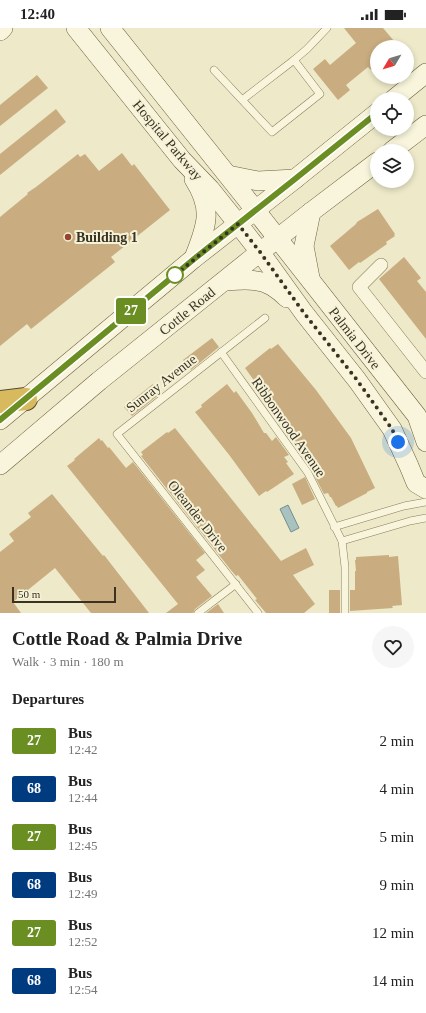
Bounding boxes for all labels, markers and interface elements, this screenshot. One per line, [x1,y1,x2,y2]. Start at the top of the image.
text: 12:40 [20,6,55,22]
north arrow [370,40,414,84]
map controls [370,40,414,188]
button: locate [370,92,414,136]
street label: Hospital Parkway [130,97,205,183]
button: layers [370,144,414,188]
place label: Building 1 [76,230,138,245]
marker: Building 1 [63,232,73,242]
unlabelled marker [166,266,184,284]
street label: Cottle Road [156,284,218,338]
line badge: 27 [113,298,149,324]
text: 27 [124,303,138,318]
street label: Palmia Drive [326,304,383,372]
street label: Sunray Avenue [123,351,199,415]
street label: Ribbonwood Avenue [249,375,328,480]
your location [388,432,408,452]
street label: Oleander Drive [165,478,230,555]
scale bar [12,585,116,604]
text: 50 m [18,588,40,600]
button: heart [372,626,414,668]
text: Cottle Road & Palmia Drive [12,628,242,649]
text: Walk · 3 min · 180 m [12,654,124,669]
text: Departures [12,691,84,707]
text: Bus [68,725,92,741]
text: 27 [27,733,41,748]
text: 2 min [379,733,414,749]
text: 12:42 [68,742,98,757]
text: Bus [68,773,92,789]
text: 68 [27,781,41,796]
text: 4 min [379,781,414,797]
text: 12:44 [68,790,98,805]
text: Bus [68,821,92,837]
text: 27 [27,829,41,844]
text: 5 min [379,829,414,845]
text: 12:45 [68,838,98,853]
text: Bus [68,869,92,885]
text: 68 [27,877,41,892]
text: 9 min [379,877,414,893]
text: 12:49 [68,886,98,901]
text: Bus [68,917,92,933]
text: 27 [27,925,41,940]
text: 12 min [372,925,414,941]
text: 12:52 [68,934,98,949]
text: Bus [68,965,92,981]
text: 68 [27,973,41,988]
text: 14 min [372,973,414,989]
text: 12:54 [68,982,98,997]

